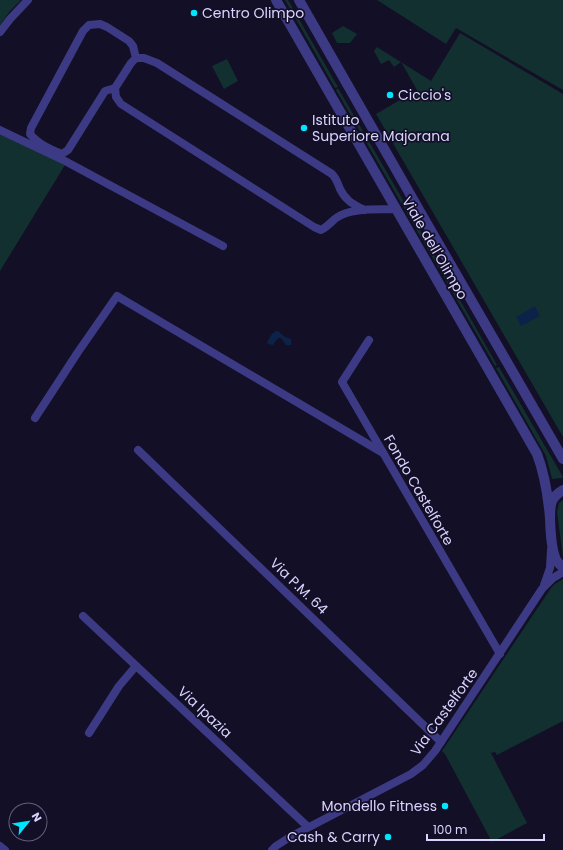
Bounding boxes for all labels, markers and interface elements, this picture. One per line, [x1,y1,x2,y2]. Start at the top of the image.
place label: Centro Olimpo [202,3,304,23]
marker: Centro Olimpo [189,8,199,18]
place label: Ciccio's [398,85,451,105]
marker: Ciccio's [385,90,395,100]
place label: Istituto Superiore Majorana [312,110,450,146]
marker: Istituto Superiore Majorana [299,123,309,133]
street label: Viale dell'Olimpo [397,193,473,303]
street label: Fondo Castelforte [379,431,459,549]
street label: Via P.M. 64 [266,553,333,619]
street label: Via Castelforte [405,664,483,760]
street label: Via Ipazia [173,682,237,742]
place label: Mondello Fitness [321,796,437,816]
marker: Mondello Fitness [440,801,450,811]
north arrow [8,802,48,842]
text: N [28,809,46,825]
scale bar [427,816,544,842]
text: 100 m [433,821,467,838]
place label: Cash & Carry [287,827,380,847]
marker: Cash & Carry [383,832,393,842]

